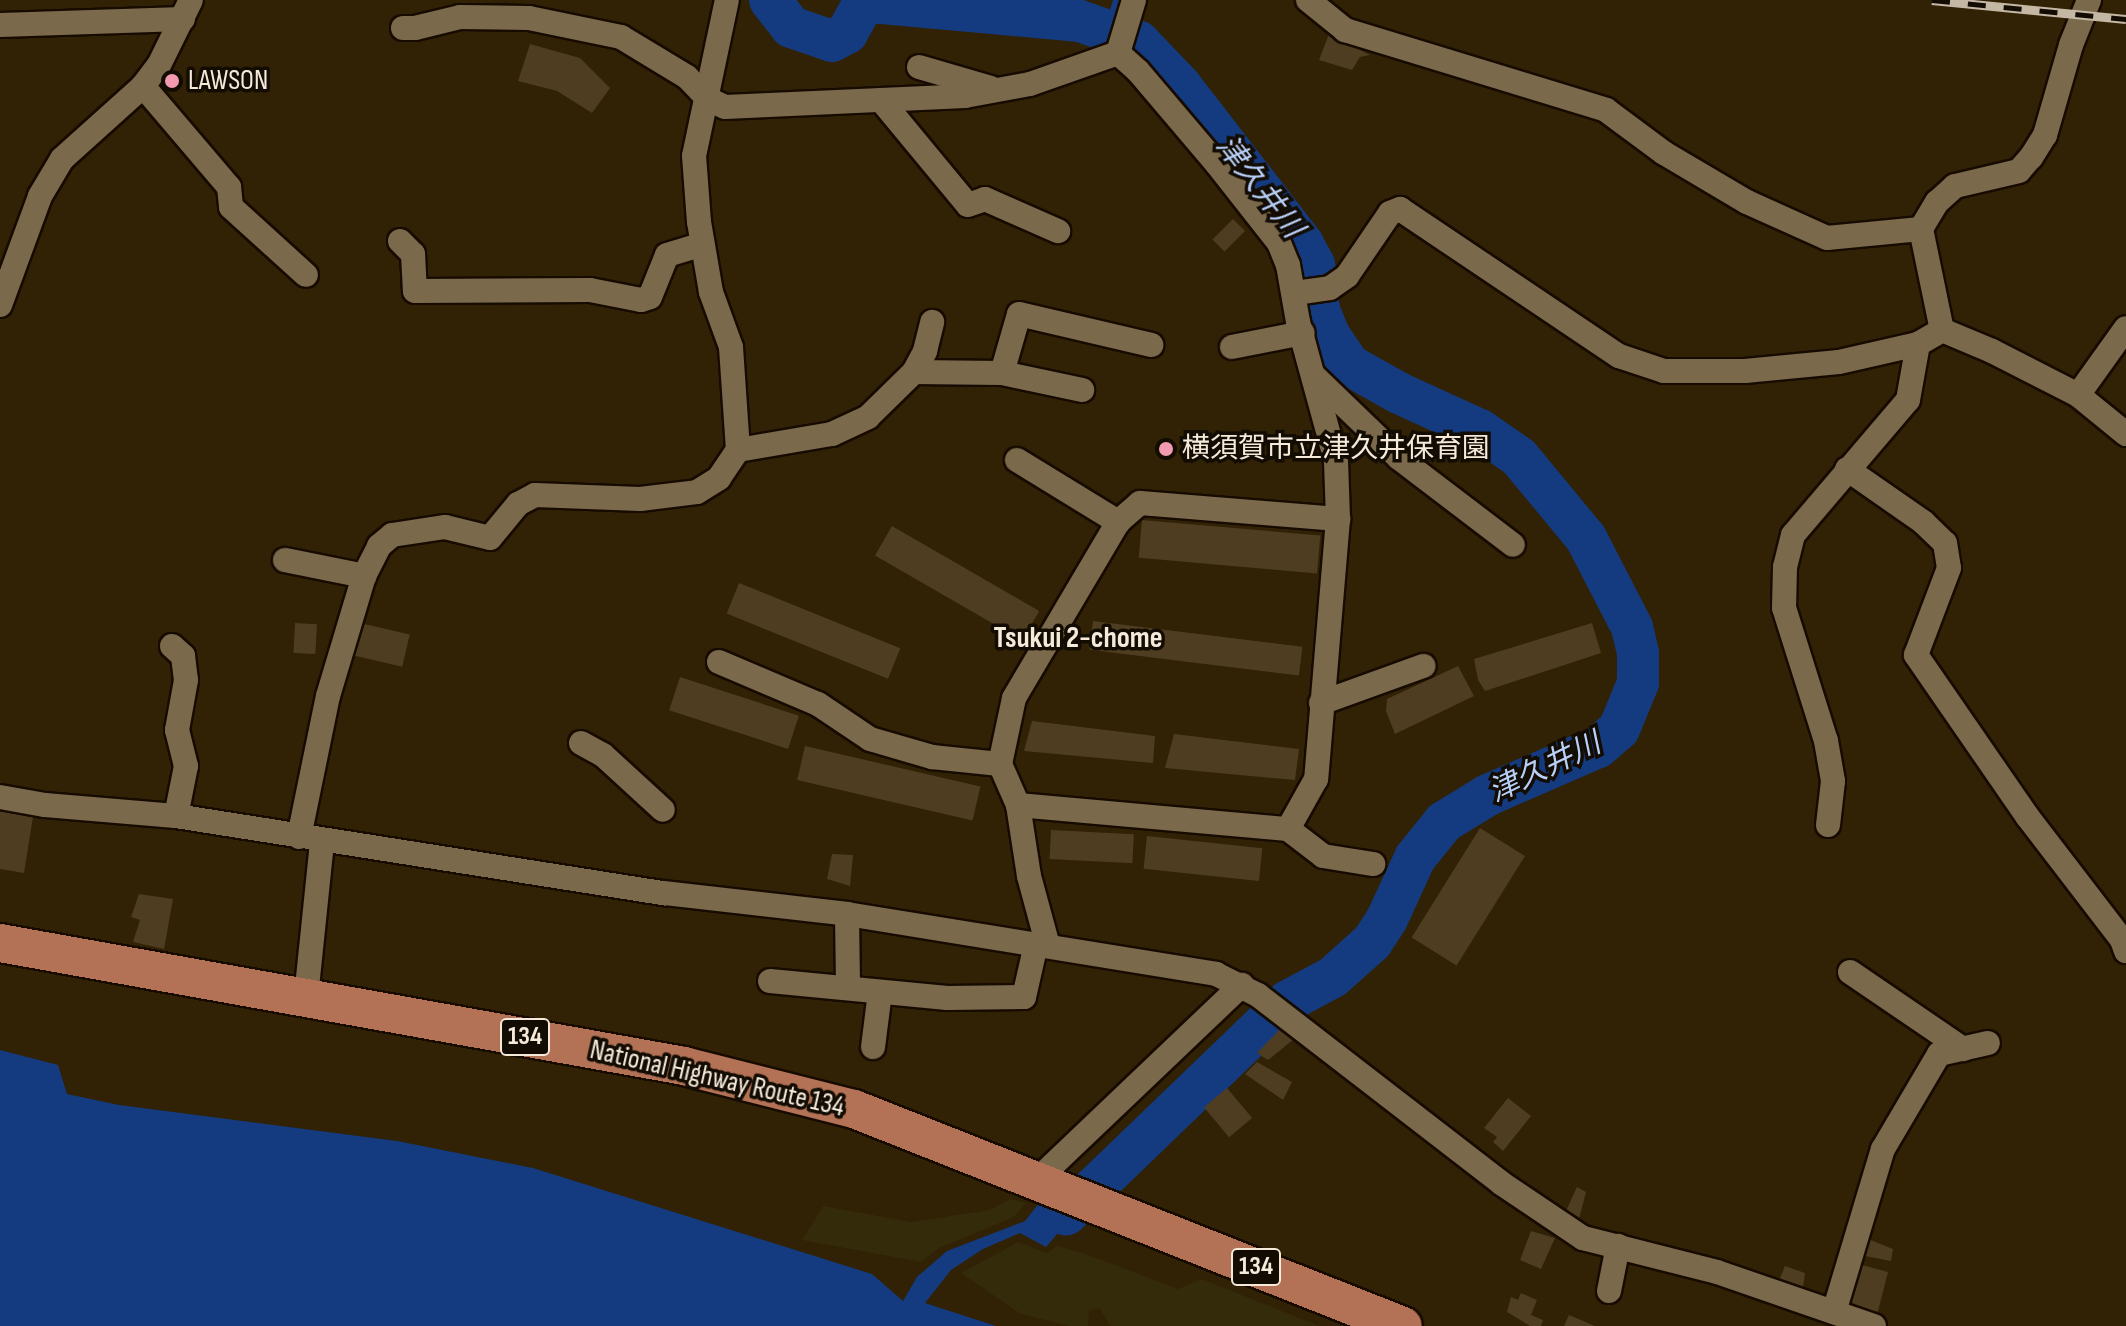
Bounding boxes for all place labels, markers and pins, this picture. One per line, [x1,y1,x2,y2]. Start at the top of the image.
place label: LAWSON [188,64,268,98]
marker: LAWSON [163,72,181,90]
place label: 横須賀市立津久井保育園 [1182,432,1490,466]
marker: 横須賀市立津久井保育園 [1157,440,1175,458]

